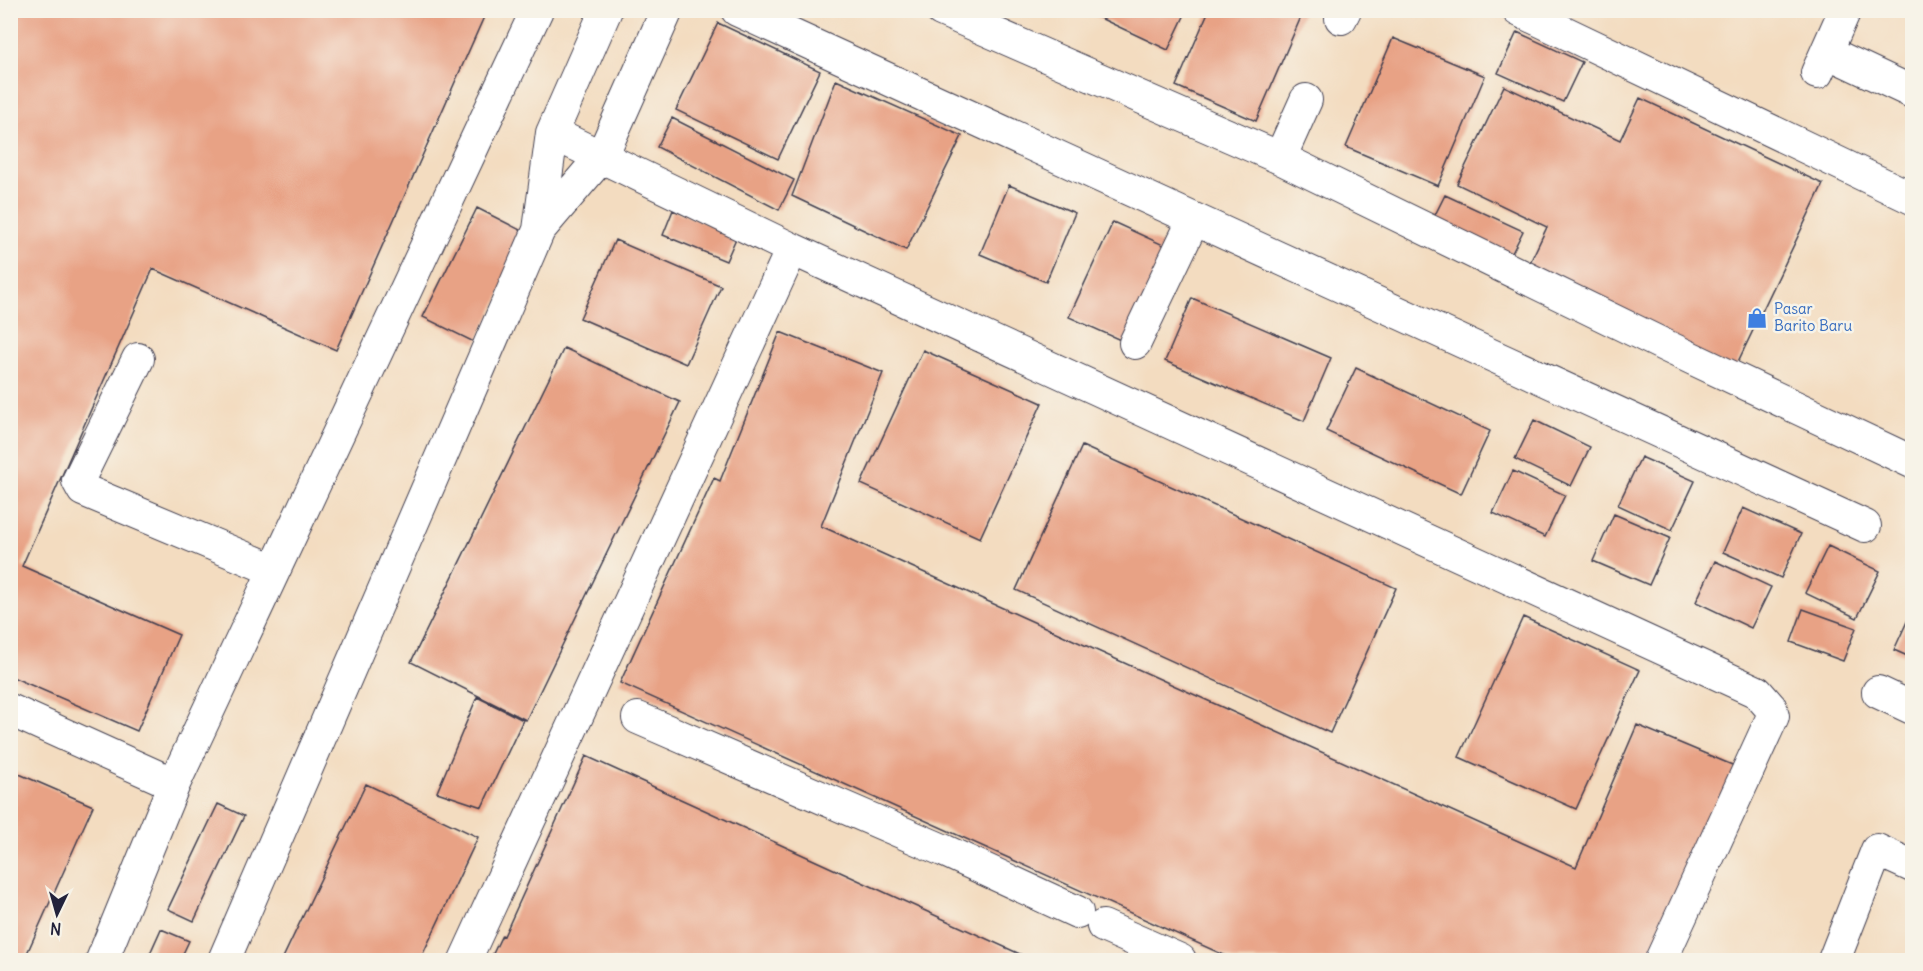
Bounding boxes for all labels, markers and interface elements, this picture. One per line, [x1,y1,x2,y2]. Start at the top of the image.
place label: Pasar Barito Baru [1774,299,1852,335]
shop icon: Pasar Barito Baru [1745,306,1769,330]
north arrow [27,884,87,944]
text: N [49,918,62,939]

